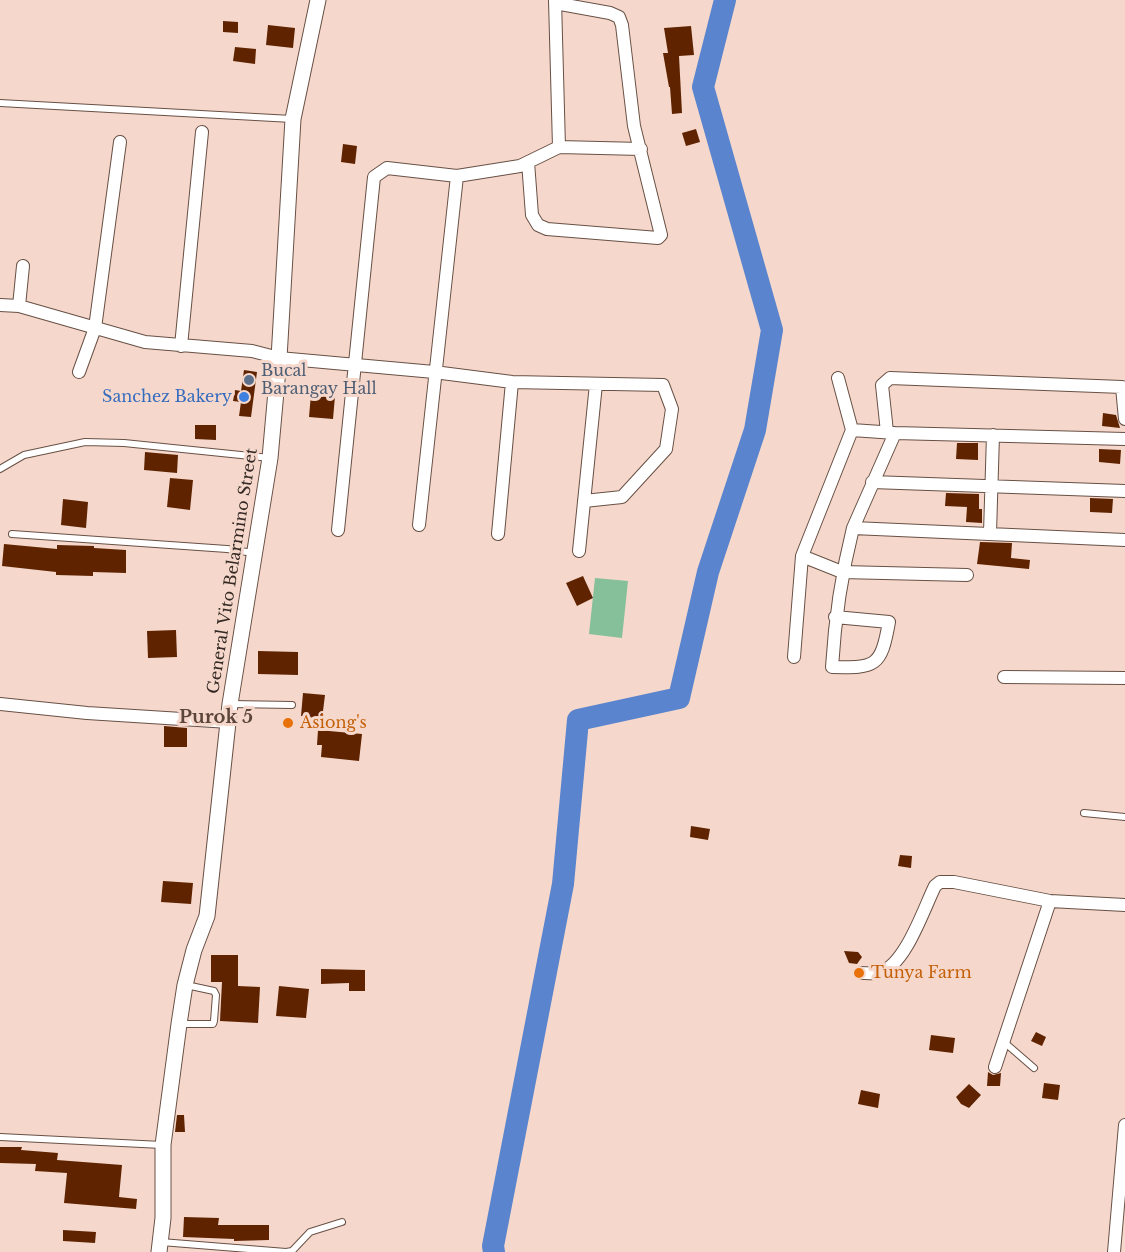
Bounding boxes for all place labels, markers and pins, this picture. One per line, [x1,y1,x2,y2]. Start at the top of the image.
place label: Bucal Barangay Hall [261,361,377,399]
marker: Bucal Barangay Hall [242,373,256,387]
place label: Sanchez Bakery [102,387,232,407]
marker: Sanchez Bakery [237,390,251,404]
place label: Asiong's [300,713,367,733]
marker: Asiong's [281,716,295,730]
place label: Tunya Farm [871,963,972,983]
marker: Tunya Farm [852,966,866,980]

